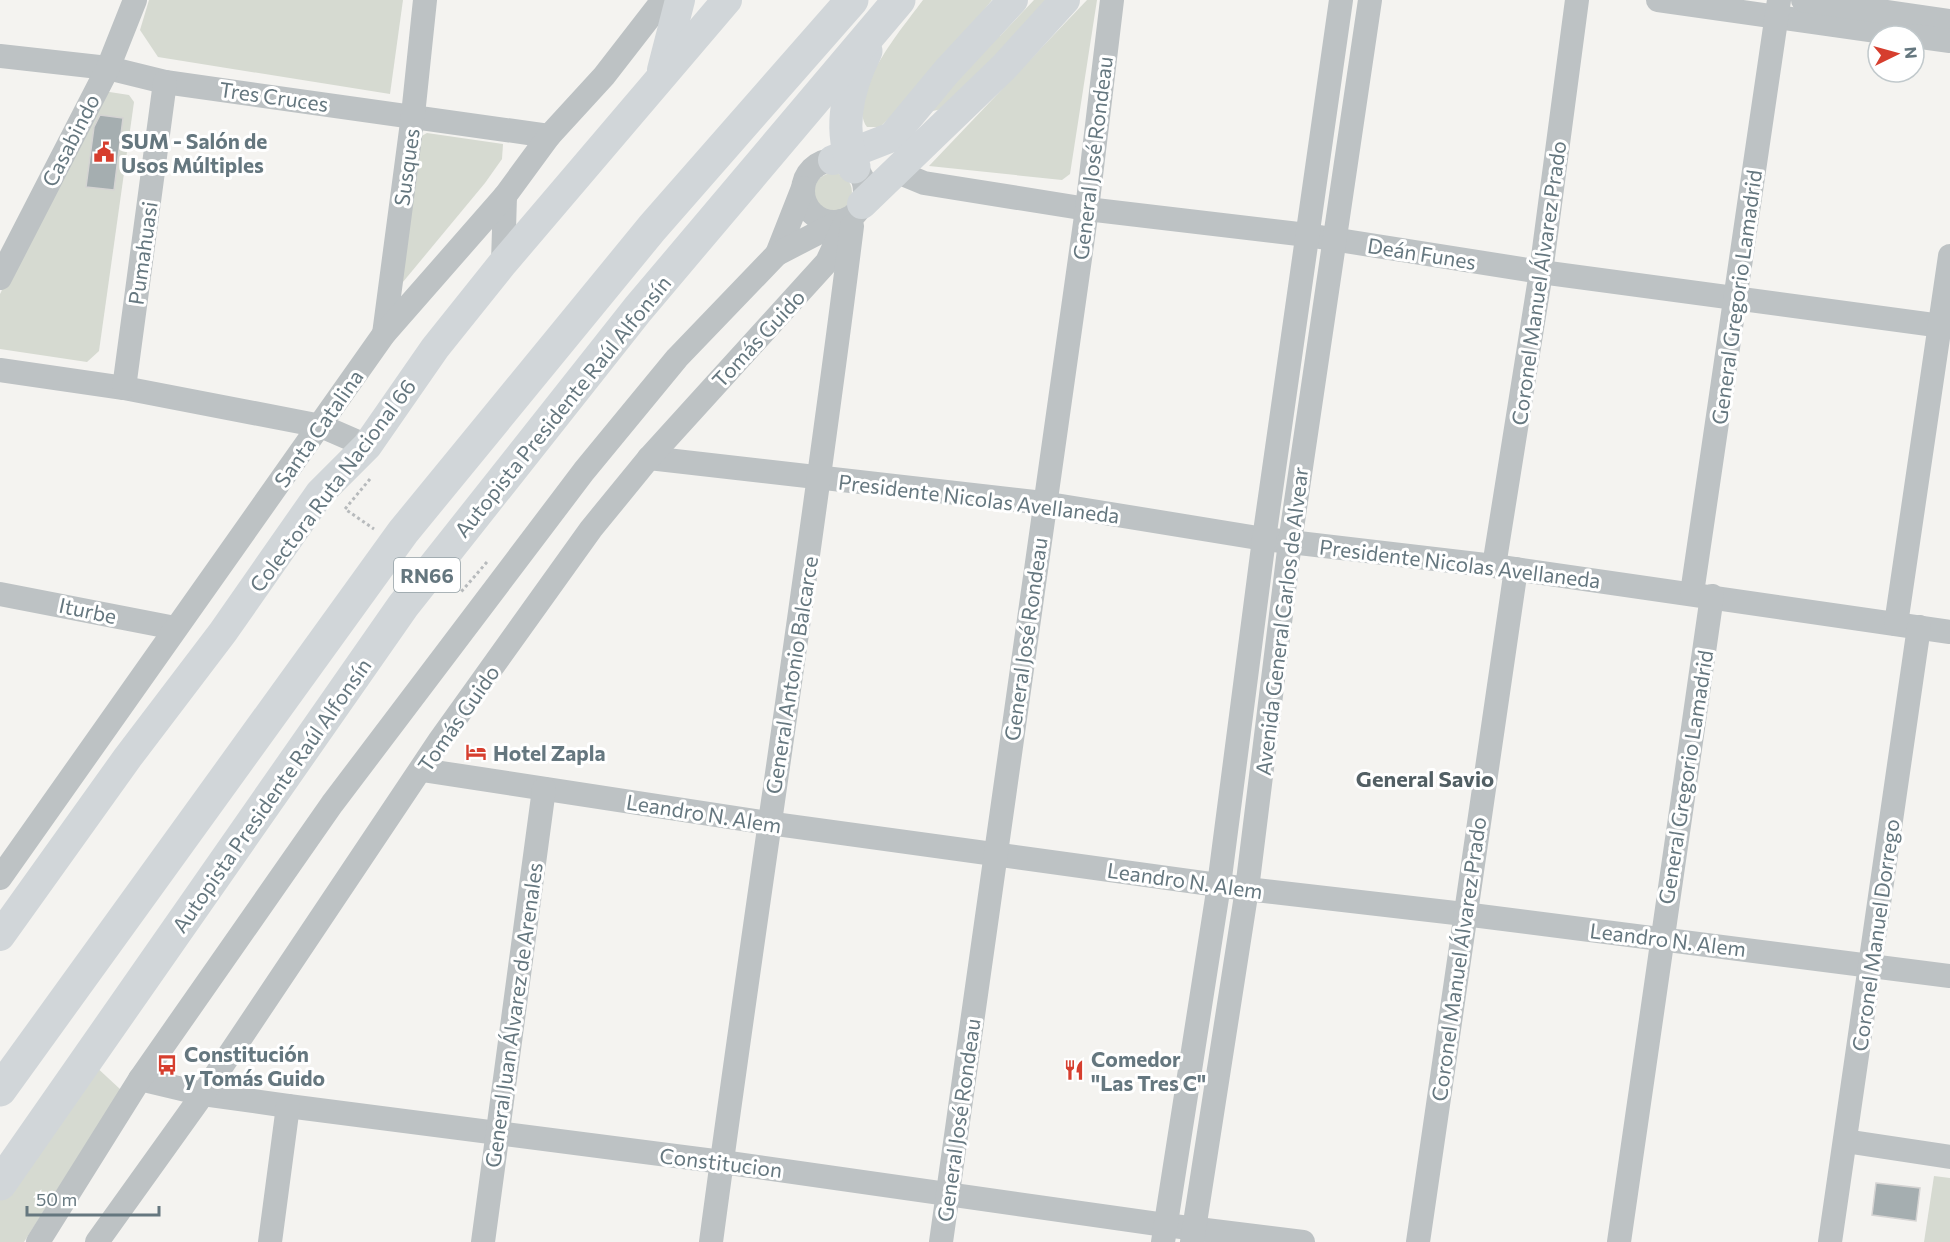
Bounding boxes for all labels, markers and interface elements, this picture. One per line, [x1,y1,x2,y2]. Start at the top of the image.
north arrow [1866,24,1926,84]
text: N [1901,46,1921,59]
street label: General José Rondeau [1067,55,1117,261]
street label: Tres Cruces [218,76,330,116]
street label: Casabindo [36,90,104,190]
street label: Susques [388,127,424,207]
place label: SUM - Salón de Usos Múltiples [121,128,267,177]
street label: Coronel Manuel Álvarez Prado [1506,139,1570,427]
public building icon: SUM - Salón de Usos Múltiples [92,140,116,164]
street label: General Gregorio Lamadrid [1706,168,1766,426]
street label: Pumahuasi [122,200,162,306]
street label: Deán Funes [1366,232,1478,274]
street label: Autopista Presidente Raúl Alfonsín [449,270,675,542]
street label: Tomás Guido [706,284,810,392]
street label: Santa Catalina [268,364,368,492]
street label: Colectora Ruta Nacional 66 [244,374,420,596]
street label: Avenida General Carlos de Alvear [1250,465,1312,777]
street label: Presidente Nicolas Avellaneda [837,468,1121,528]
street label: Presidente Nicolas Avellaneda [1318,533,1602,593]
street label: General José Rondeau [998,536,1052,742]
street label: General Antonio Balcarce [760,554,822,796]
road number: RN66 [394,558,460,592]
street label: Iturbe [57,592,119,628]
street label: General Gregorio Lamadrid [1653,648,1717,906]
street label: Autopista Presidente Raúl Alfonsín [166,653,376,937]
street label: Tomás Guido [412,660,504,776]
hotel icon: Hotel Zapla [464,740,488,764]
place label: Hotel Zapla [493,740,606,765]
district label: General Savio [1356,765,1494,792]
street label: Leandro N. Alem [625,788,783,838]
street label: Coronel Manuel Álvarez Prado [1426,815,1490,1103]
street label: Coronel Manuel Dorrego [1846,817,1904,1053]
street label: Leandro N. Alem [1106,857,1264,903]
street label: General Juan Álvarez de Arenales [479,861,547,1169]
street label: Leandro N. Alem [1589,917,1747,961]
street label: General José Rondeau [931,1017,985,1223]
place label: Constitución y Tomás Guido [184,1041,325,1090]
place label: Comedor "Las Tres C" [1091,1046,1206,1095]
bus stop icon: Constitución y Tomás Guido [155,1053,179,1077]
restaurant icon: Comedor "Las Tres C" [1062,1058,1086,1082]
street label: Constitucion [658,1142,784,1182]
scale bar [27,1179,159,1217]
text: 50 m [36,1188,77,1210]

